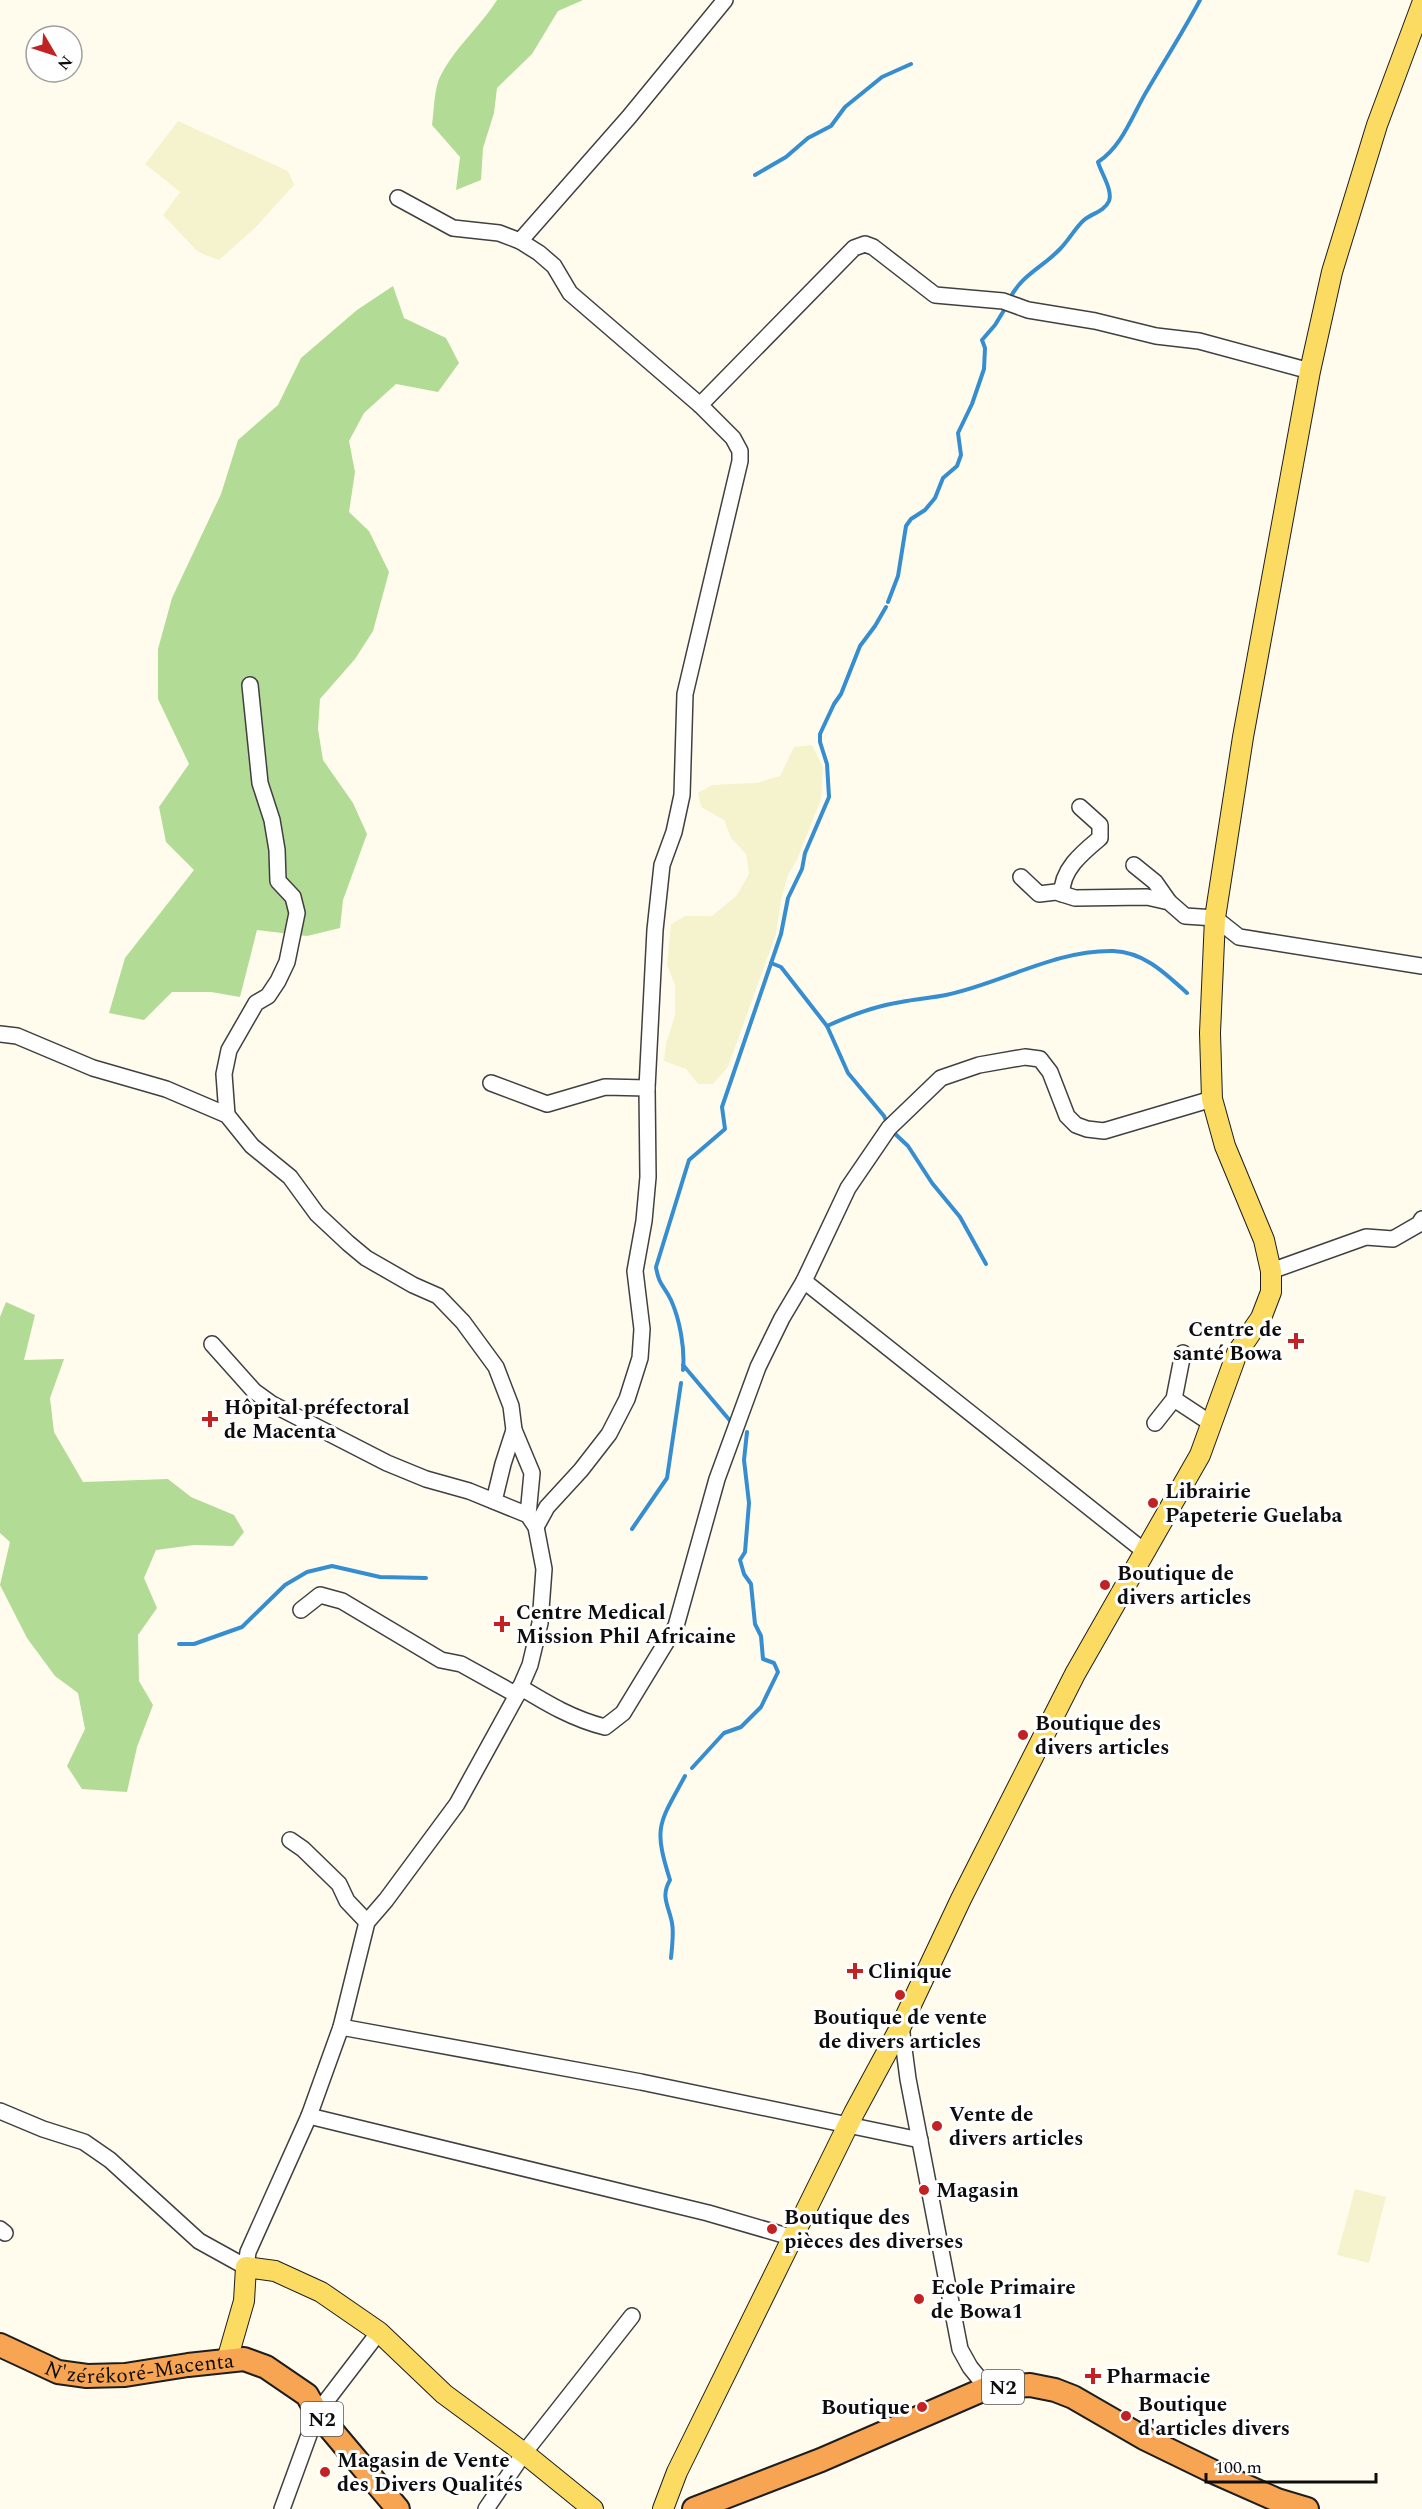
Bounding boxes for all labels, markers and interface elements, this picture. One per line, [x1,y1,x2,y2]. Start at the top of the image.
north arrow [24,24,84,84]
text: N [51,50,78,75]
place label: Centre de santé Bowa [1173,1314,1282,1370]
marker: Centre de santé Bowa [1287,1332,1305,1350]
place label: Hôpital préfectoral de Macenta [224,1392,410,1448]
marker: Hôpital préfectoral de Macenta [201,1410,219,1428]
place label: Librairie Papeterie Guelaba [1165,1476,1343,1532]
marker: Librairie Papeterie Guelaba [1146,1496,1160,1510]
place label: Boutique de divers articles [1117,1558,1251,1614]
marker: Boutique de divers articles [1098,1578,1112,1592]
place label: Centre Medical Mission Phil Africaine [516,1597,736,1653]
marker: Centre Medical Mission Phil Africaine [493,1615,511,1633]
place label: Boutique des divers articles [1035,1708,1169,1764]
marker: Boutique des divers articles [1016,1728,1030,1742]
place label: Clinique [868,1956,952,1988]
marker: Clinique [846,1962,864,1980]
marker: Boutique de vente de divers articles [893,1988,907,2002]
place label: Boutique de vente de divers articles [813,2002,987,2058]
place label: Vente de divers articles [949,2099,1083,2155]
marker: Vente de divers articles [930,2119,944,2133]
place label: Magasin [936,2175,1019,2207]
marker: Magasin [917,2183,931,2197]
place label: Boutique des pièces des diverses [784,2202,963,2258]
marker: Boutique des pièces des diverses [765,2222,779,2236]
place label: Ecole Primaire de Bowa1 [931,2272,1076,2328]
marker: Ecole Primaire de Bowa1 [912,2292,926,2306]
street label: N'zérékoré-Macenta [39,2345,236,2393]
place label: Pharmacie [1106,2361,1210,2393]
marker: Pharmacie [1084,2367,1102,2385]
road number: N2 [982,2370,1024,2404]
place label: Boutique d'articles divers [1138,2389,1290,2445]
place label: Boutique [821,2392,910,2424]
marker: Boutique [915,2400,929,2414]
road number: N2 [301,2402,343,2436]
marker: Boutique d'articles divers [1119,2409,1133,2423]
place label: Magasin de Vente des Divers Qualités [337,2445,523,2501]
scale bar [1206,2446,1376,2484]
text: 100 m [1215,2454,1262,2481]
marker: Magasin de Vente des Divers Qualités [318,2465,332,2479]

